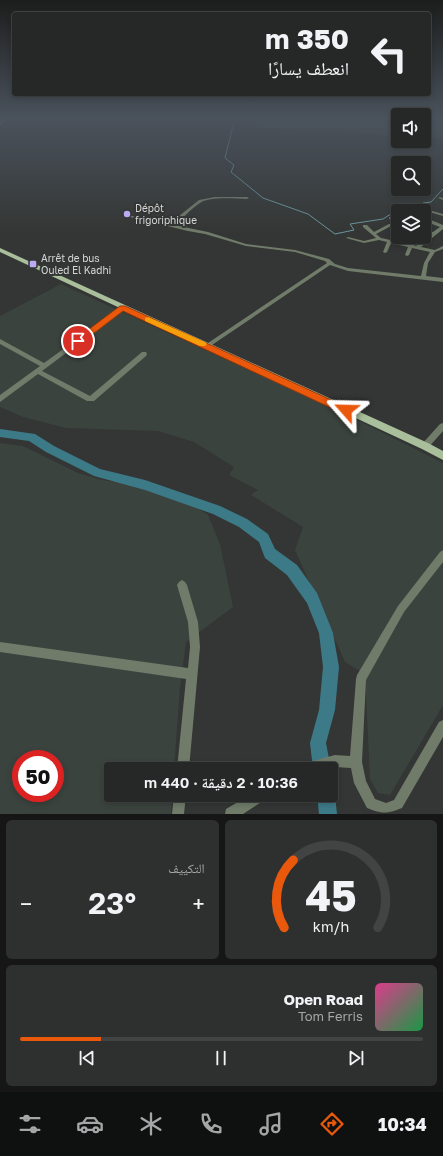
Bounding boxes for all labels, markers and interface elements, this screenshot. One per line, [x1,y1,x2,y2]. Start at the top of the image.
text: 350 m [265,22,349,55]
icon: left [363,28,415,80]
text: انعطف يسارًا [268,57,349,79]
map controls [391,108,431,244]
button: sound [391,108,431,148]
button: search [391,156,431,196]
place label: Dépôt frigoriphique [135,202,197,226]
button: layers [391,204,431,244]
marker: Dépôt frigoriphique [122,209,132,219]
place label: Arrêt de bus Ouled El Kadhi [41,252,111,276]
marker: Arrêt de bus Ouled El Kadhi [28,259,38,269]
pin [61,324,95,358]
icon: arrive [67,330,89,352]
position arrow [325,389,367,431]
speed limit sign: 50 [12,750,64,802]
text: 10:36 · 2 دقيقة · 440 m [144,773,298,791]
text: التكييف [168,860,205,876]
text: 45 [305,869,356,919]
text: 23° [88,885,136,921]
text: − [20,890,32,917]
text: + [192,890,204,917]
text: km/h [313,917,349,934]
text: Open Road [283,990,363,1008]
text: Tom Ferris [298,1008,363,1024]
icon: previous [76,1047,98,1069]
icon: pause [210,1047,232,1069]
icon: next [345,1047,367,1069]
icon: filters [16,1110,44,1138]
icon: car [76,1110,104,1138]
icon: climate [137,1110,165,1138]
icon: phone [197,1110,225,1138]
icon: music [257,1110,285,1138]
icon: directions [318,1110,346,1138]
text: 10:34 [378,1113,427,1135]

